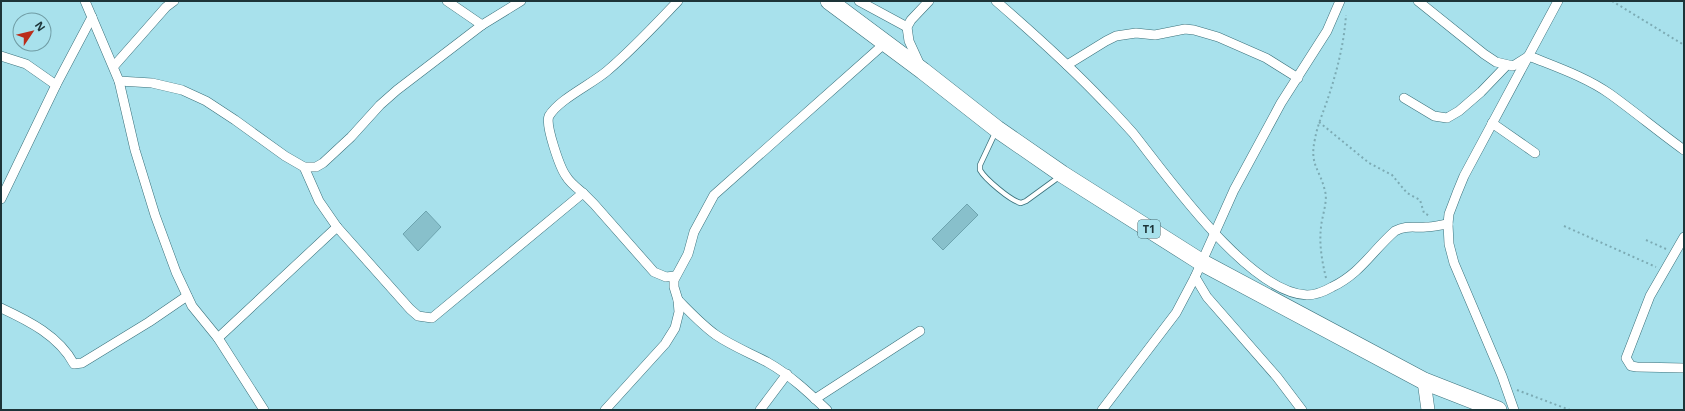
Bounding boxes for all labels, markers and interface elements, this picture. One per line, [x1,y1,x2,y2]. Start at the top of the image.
north arrow [12,12,52,52]
text: N [32,18,49,34]
road number: T1 [1138,220,1160,238]

